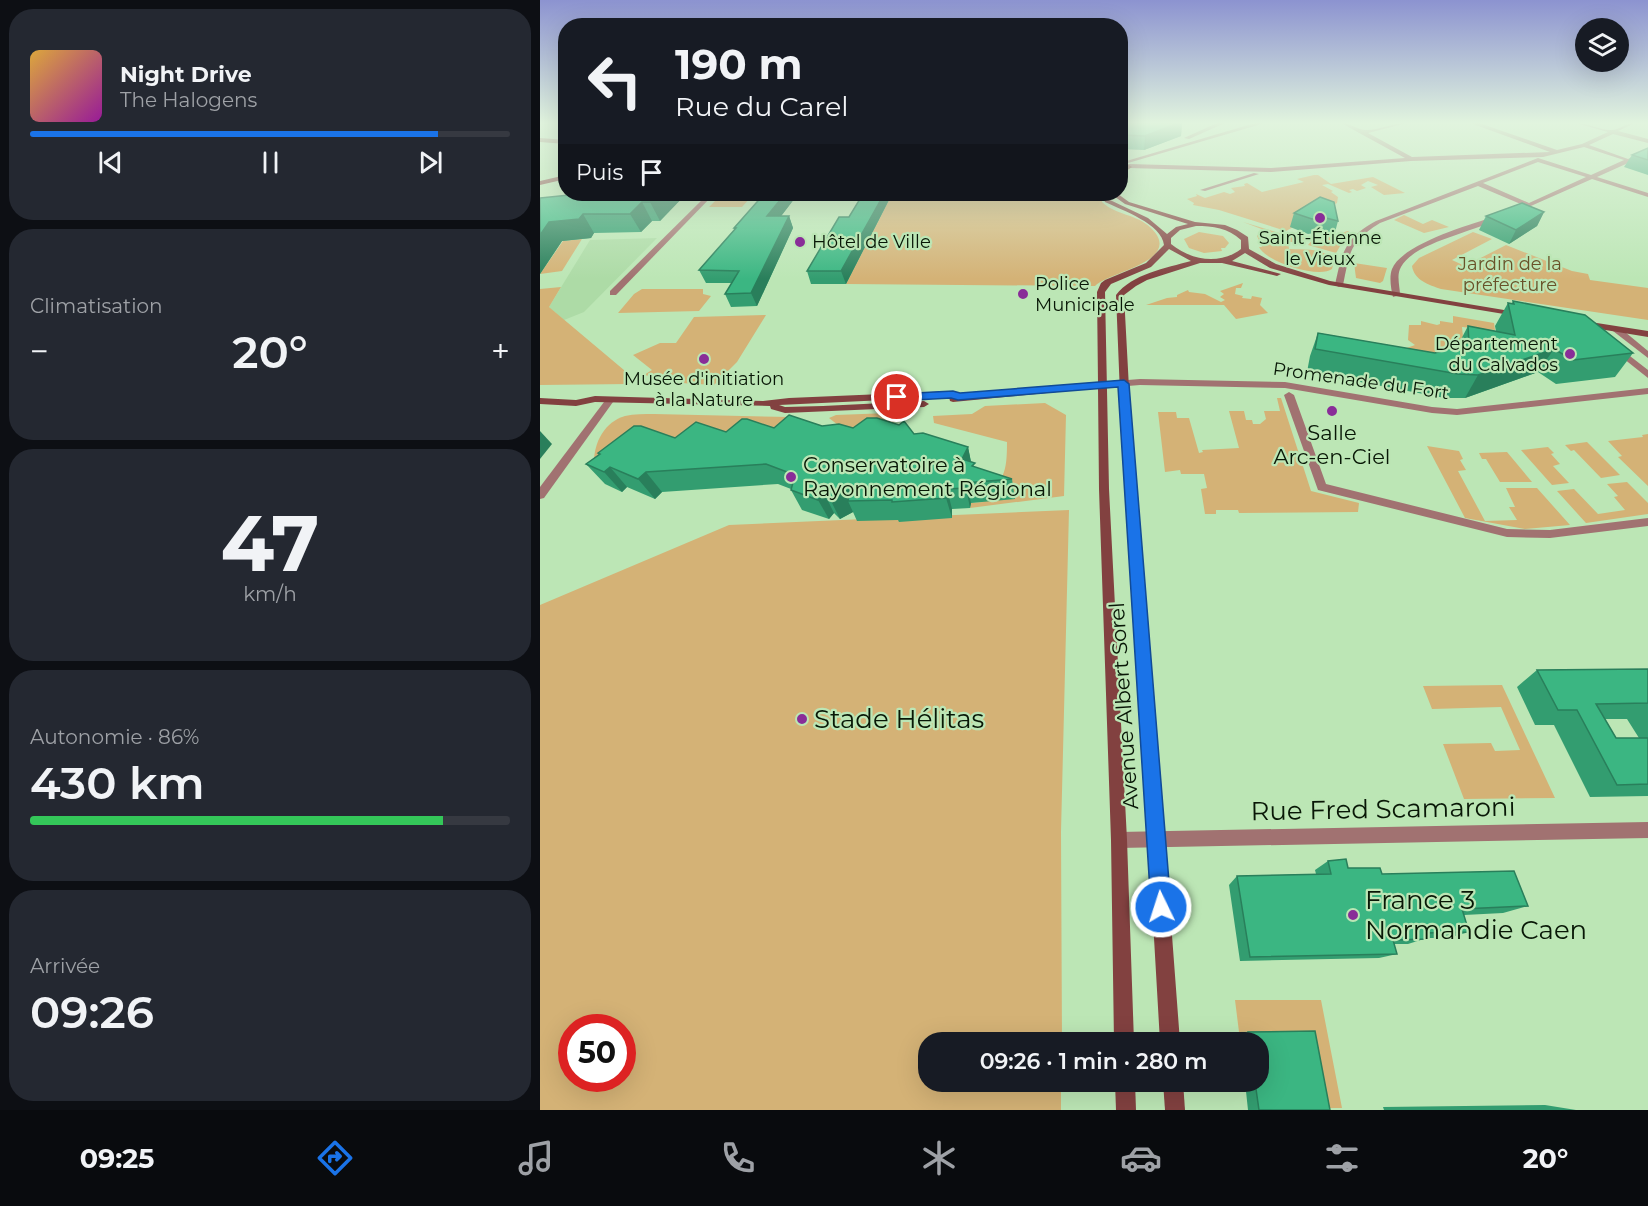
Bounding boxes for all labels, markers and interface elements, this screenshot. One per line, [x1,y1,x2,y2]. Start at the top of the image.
map controls [1575,18,1629,72]
button: layers [1575,18,1629,72]
text: 190 m [675,38,803,90]
icon: left [576,42,654,120]
text: Night Drive [120,61,252,88]
text: The Halogens [120,88,257,112]
text: Rue du Carel [675,90,849,123]
icon: previous [94,146,127,179]
icon: pause [254,146,287,179]
icon: next [414,146,447,179]
icon: arrive [635,156,668,189]
text: Puis [576,159,623,186]
marker: Saint-Étienne le Vieux [1313,211,1327,225]
place label: Saint-Étienne le Vieux [1259,227,1381,270]
place label: Hôtel de Ville [812,231,931,253]
marker: Hôtel de Ville [793,235,807,249]
park label: Jardin de la préfecture [1457,253,1562,296]
place label: Police Municipale [1035,273,1135,316]
marker: Police Municipale [1016,287,1030,301]
text: Climatisation [30,294,163,318]
text: 20° [232,324,308,379]
text: − [30,331,49,371]
text: + [491,331,510,371]
place label: Département du Calvados [1435,333,1558,376]
marker: Département du Calvados [1563,347,1577,361]
marker: Musée d'initiation à la Nature [697,352,711,366]
street label: Promenade du Fort [1272,358,1450,404]
place label: Musée d'initiation à la Nature [624,368,784,411]
pin [871,371,922,422]
icon: arrive [880,380,913,413]
marker: Salle Arc-en-Ciel [1325,404,1339,418]
place label: Salle Arc-en-Ciel [1273,420,1391,469]
place label: Conservatoire à Rayonnement Régional [803,452,1052,501]
marker: Conservatoire à Rayonnement Régional [784,470,798,484]
text: 47 [221,495,319,591]
text: km/h [243,582,297,606]
street label: Avenue Albert Sorel [1104,602,1143,811]
place label: Stade Hélitas [814,703,984,735]
marker: Stade Hélitas [795,712,809,726]
text: Autonomie · 86% [30,725,199,749]
text: 430 km [30,755,205,810]
street label: Rue Fred Scamaroni [1250,791,1516,827]
position arrow [1129,875,1193,939]
place label: France 3 Normandie Caen [1365,884,1587,946]
marker: France 3 Normandie Caen [1346,908,1360,922]
text: Arrivée [30,954,100,978]
text: 09:26 [30,984,154,1039]
speed limit sign: 50 [558,1014,636,1092]
text: 09:26 · 1 min · 280 m [980,1048,1207,1075]
icon: directions [314,1137,356,1179]
icon: music [515,1137,557,1179]
icon: phone [717,1137,759,1179]
icon: climate [918,1137,960,1179]
icon: car [1120,1137,1162,1179]
icon: filters [1321,1137,1363,1179]
text: 09:25 [80,1142,154,1175]
text: 20° [1523,1142,1568,1175]

